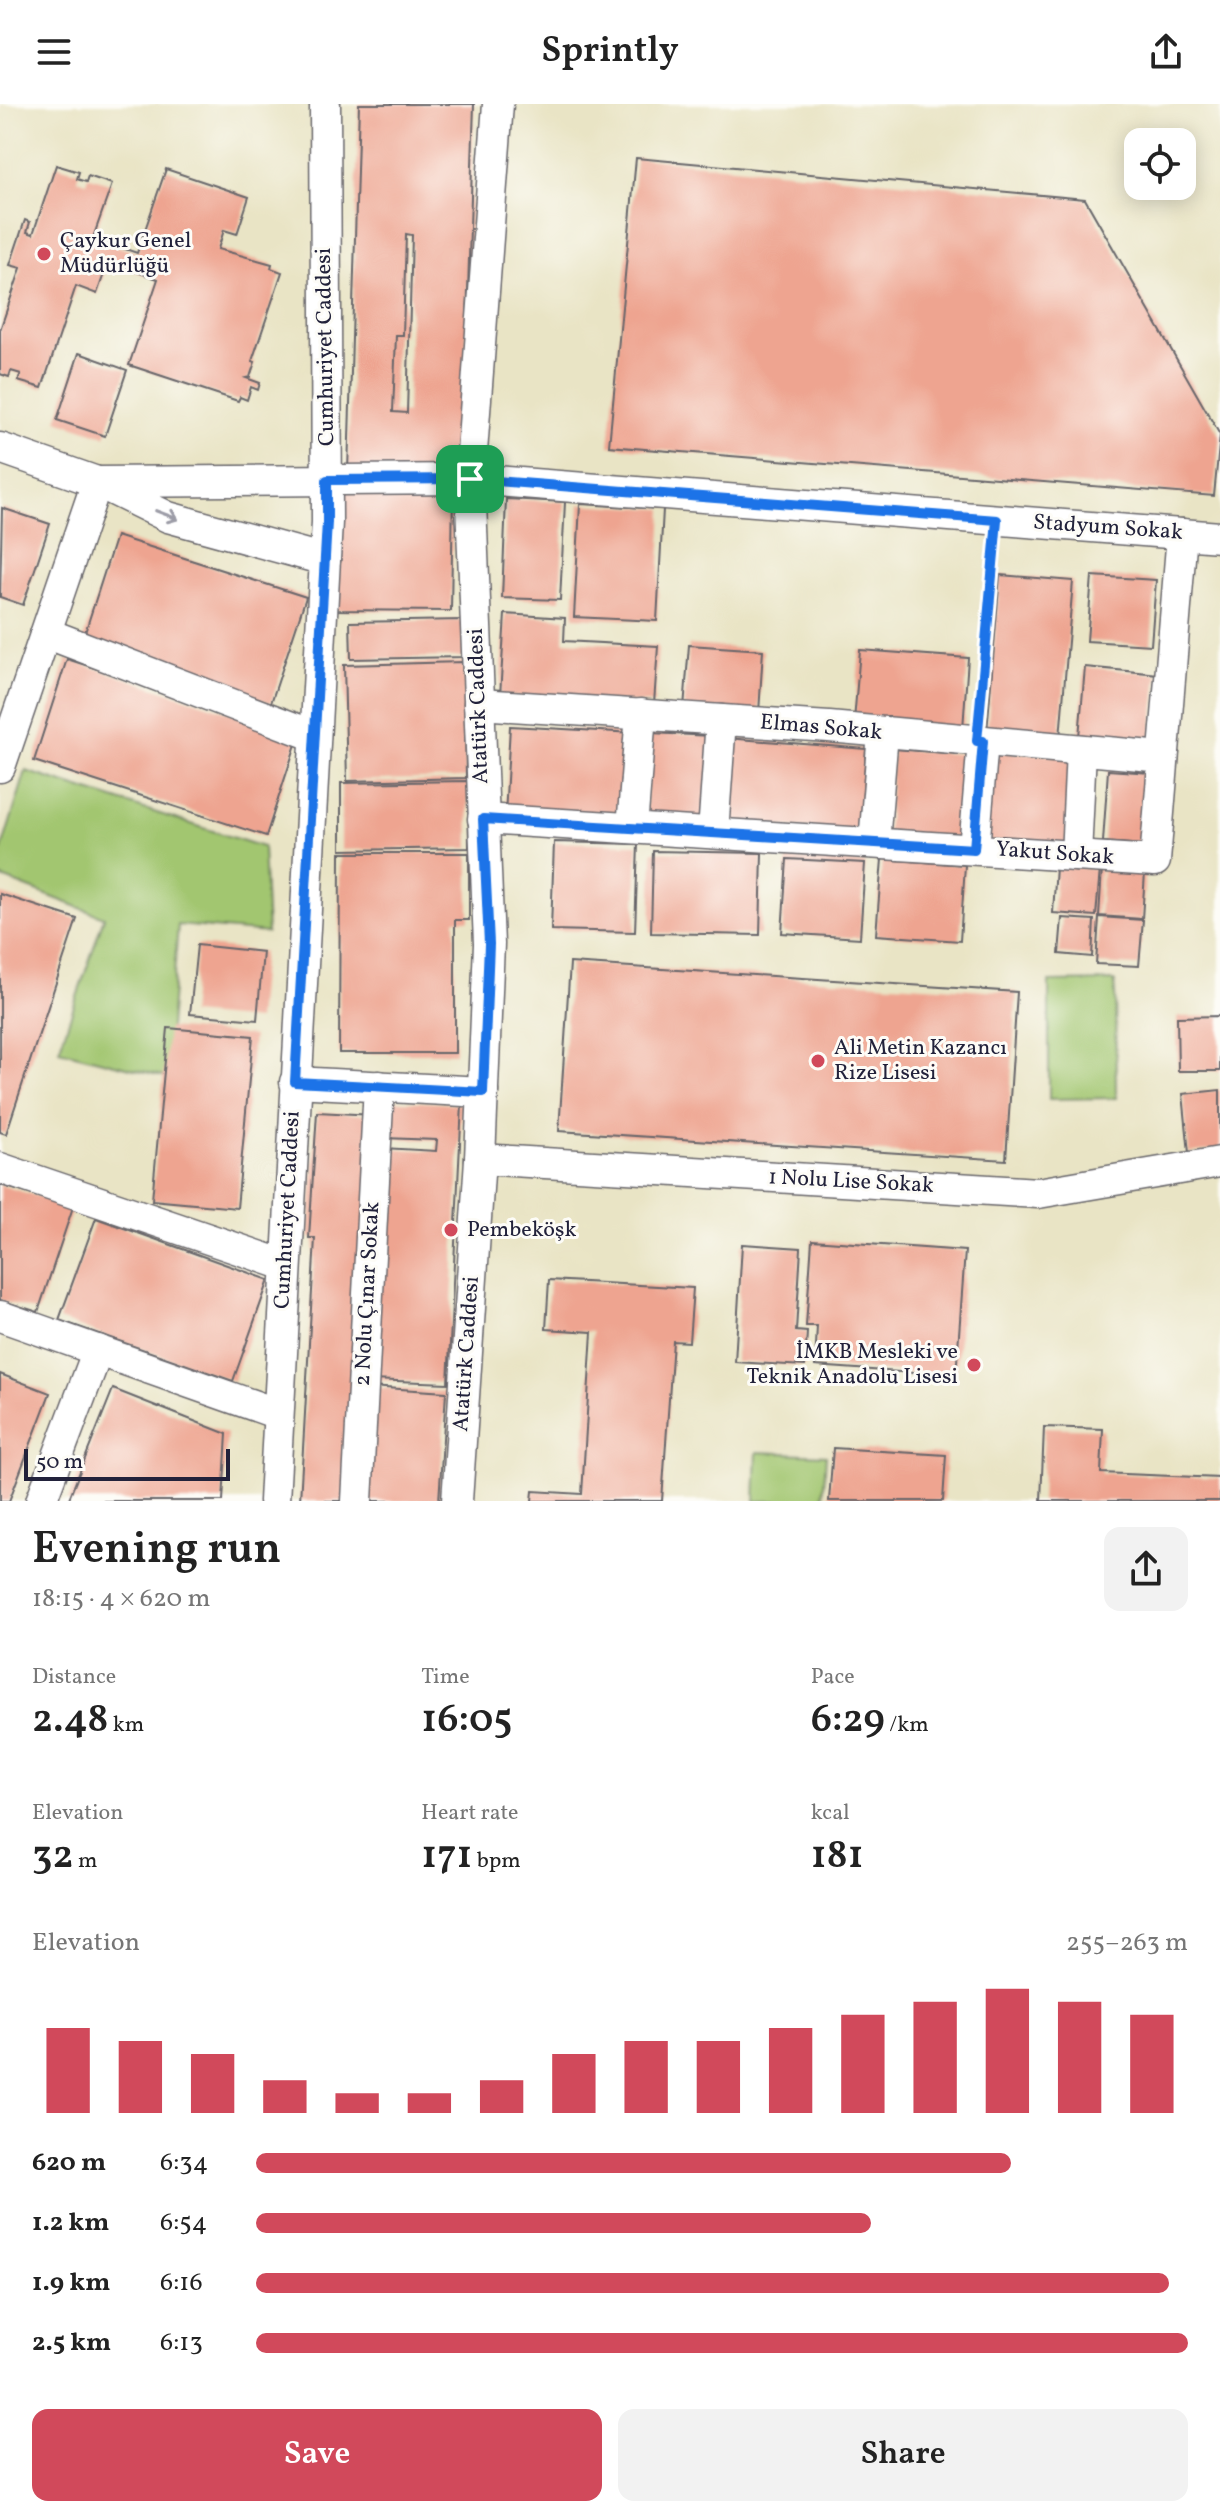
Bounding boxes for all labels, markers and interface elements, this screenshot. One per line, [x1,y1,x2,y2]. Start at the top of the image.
text: Sprintly [541,27,679,77]
icon: menu [32,30,76,74]
icon: share [1144,30,1188,74]
map controls [1124,128,1196,200]
button: locate [1124,128,1196,200]
place label: Çaykur Genel Müdürlüğü [60,226,191,282]
marker: Çaykur Genel Müdürlüğü [35,245,53,263]
street label: Cumhuriyet Caddesi [309,248,343,446]
pin [436,445,504,513]
icon: arrive [448,457,492,501]
street label: Stadyum Sokak [1032,507,1184,549]
one-way arrow [154,509,179,523]
street label: Atatürk Caddesi [461,628,497,784]
street label: Elmas Sokak [759,707,883,749]
street label: Yakut Sokak [995,834,1115,874]
place label: Ali Metin Kazancı Rize Lisesi [834,1033,1007,1089]
marker: Ali Metin Kazancı Rize Lisesi [809,1052,827,1070]
street label: Cumhuriyet Caddesi [267,1110,309,1310]
street label: 1 Nolu Lise Sokak [767,1162,935,1202]
street label: 2 Nolu Çınar Sokak [348,1201,388,1387]
place label: Pembeköşk [467,1215,576,1246]
marker: Pembeköşk [442,1221,460,1239]
street label: Atatürk Caddesi [446,1275,488,1433]
place label: İMKB Mesleki ve Teknik Anadolu Lisesi [746,1337,958,1393]
marker: İMKB Mesleki ve Teknik Anadolu Lisesi [965,1356,983,1374]
scale bar [24,1445,230,1481]
text: 50 m [36,1447,83,1478]
text: Evening run [32,1520,281,1581]
button: share [1104,1527,1188,1611]
text: 18:15 · 4 × 620 m [32,1581,210,1617]
text: Distance [32,1662,116,1693]
text: Time [421,1662,470,1693]
text: Pace [811,1662,855,1693]
text: 2.48 [32,1693,108,1749]
text: 16:05 [421,1693,512,1749]
text: 6:29 [811,1693,885,1749]
text: km [108,1710,144,1741]
text: /km [885,1710,929,1741]
text: Elevation [32,1798,123,1829]
text: Heart rate [421,1798,518,1829]
text: kcal [811,1798,850,1829]
text: 32 [32,1829,73,1885]
text: 171 [421,1829,472,1885]
text: 181 [811,1829,864,1885]
text: m [73,1846,97,1877]
text: bpm [472,1846,521,1877]
text: Elevation [32,1925,140,1961]
text: 255–263 m [1066,1925,1188,1961]
text: 620 m [32,2145,106,2181]
text: 6:34 [160,2145,208,2181]
text: 1.2 km [32,2205,109,2241]
text: 6:54 [160,2205,207,2241]
text: 1.9 km [32,2265,110,2301]
text: 6:16 [160,2265,203,2301]
text: 2.5 km [32,2325,111,2361]
text: 6:13 [160,2325,203,2361]
button: Save [32,2409,602,2501]
button: Share [618,2409,1188,2501]

